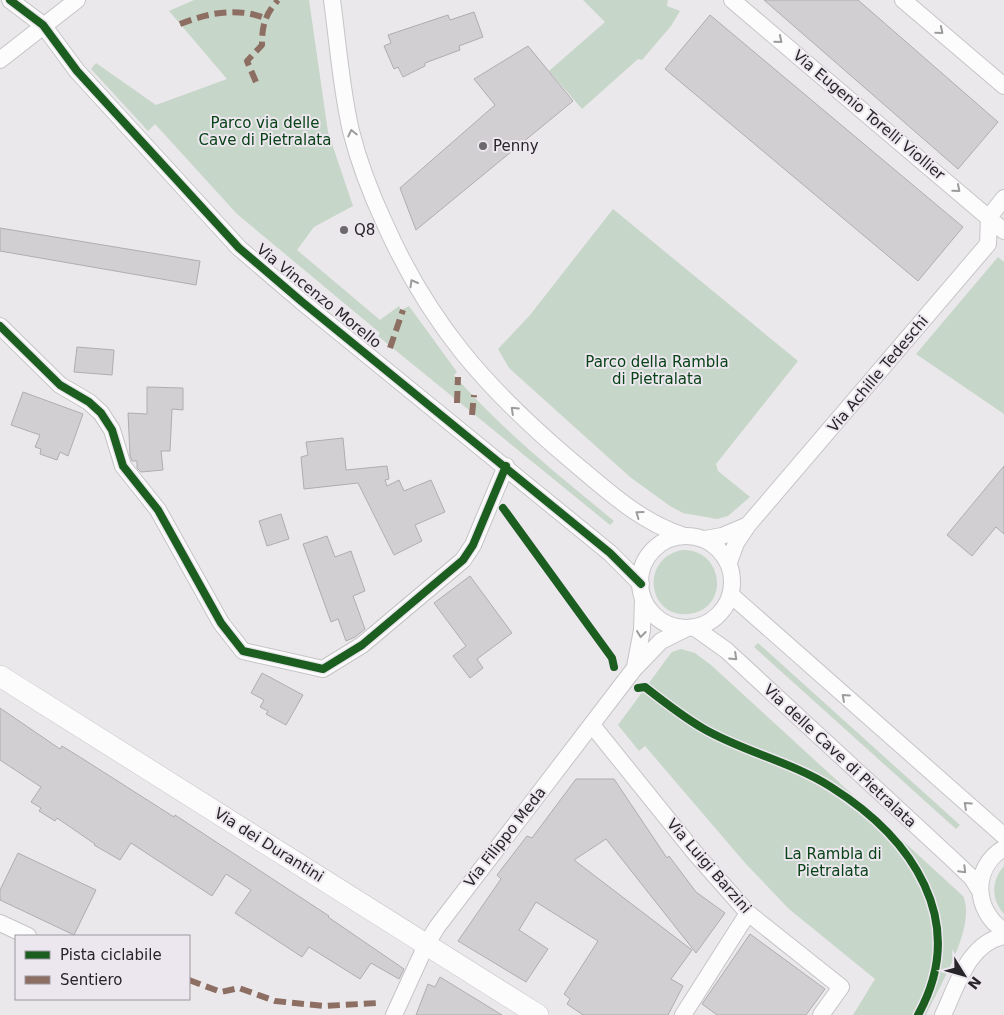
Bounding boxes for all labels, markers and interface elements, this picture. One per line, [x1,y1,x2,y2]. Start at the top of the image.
one-way arrow [934,26,943,34]
one-way arrow [774,34,783,43]
street label: Via Eugenio Torelli Viollier [789,46,949,184]
park label: Parco via delle Cave di Pietralata [199,114,331,149]
one-way arrow [347,129,358,138]
place label: Penny [493,137,539,155]
marker: Penny [477,140,489,152]
one-way arrow [952,184,961,193]
place label: Q8 [354,221,375,239]
marker: Q8 [338,224,350,236]
street label: Via Vincenzo Morello [253,240,385,352]
one-way arrow [410,280,420,289]
street label: Via Achille Tedeschi [824,312,932,436]
park label: Parco della Rambla di Pietralata [585,353,729,388]
one-way arrow [510,407,519,416]
one-way arrow [635,511,645,520]
one-way arrow [636,630,647,638]
one-way arrow [728,651,737,660]
street label: Via delle Cave di Pietralata [760,681,920,831]
one-way arrow [842,693,851,702]
street label: Via Filippo Meda [460,783,550,891]
one-way arrow [963,802,972,811]
street label: Via dei Durantini [211,804,327,886]
street label: Via Luigi Barzini [663,815,755,917]
park label: La Rambla di Pietralata [784,845,882,880]
one-way arrow [957,864,966,873]
legend [15,935,190,1000]
text: Pista ciclabile [60,946,162,964]
north arrow [939,950,989,1000]
text: Sentiero [60,971,123,989]
text: N [964,973,984,992]

